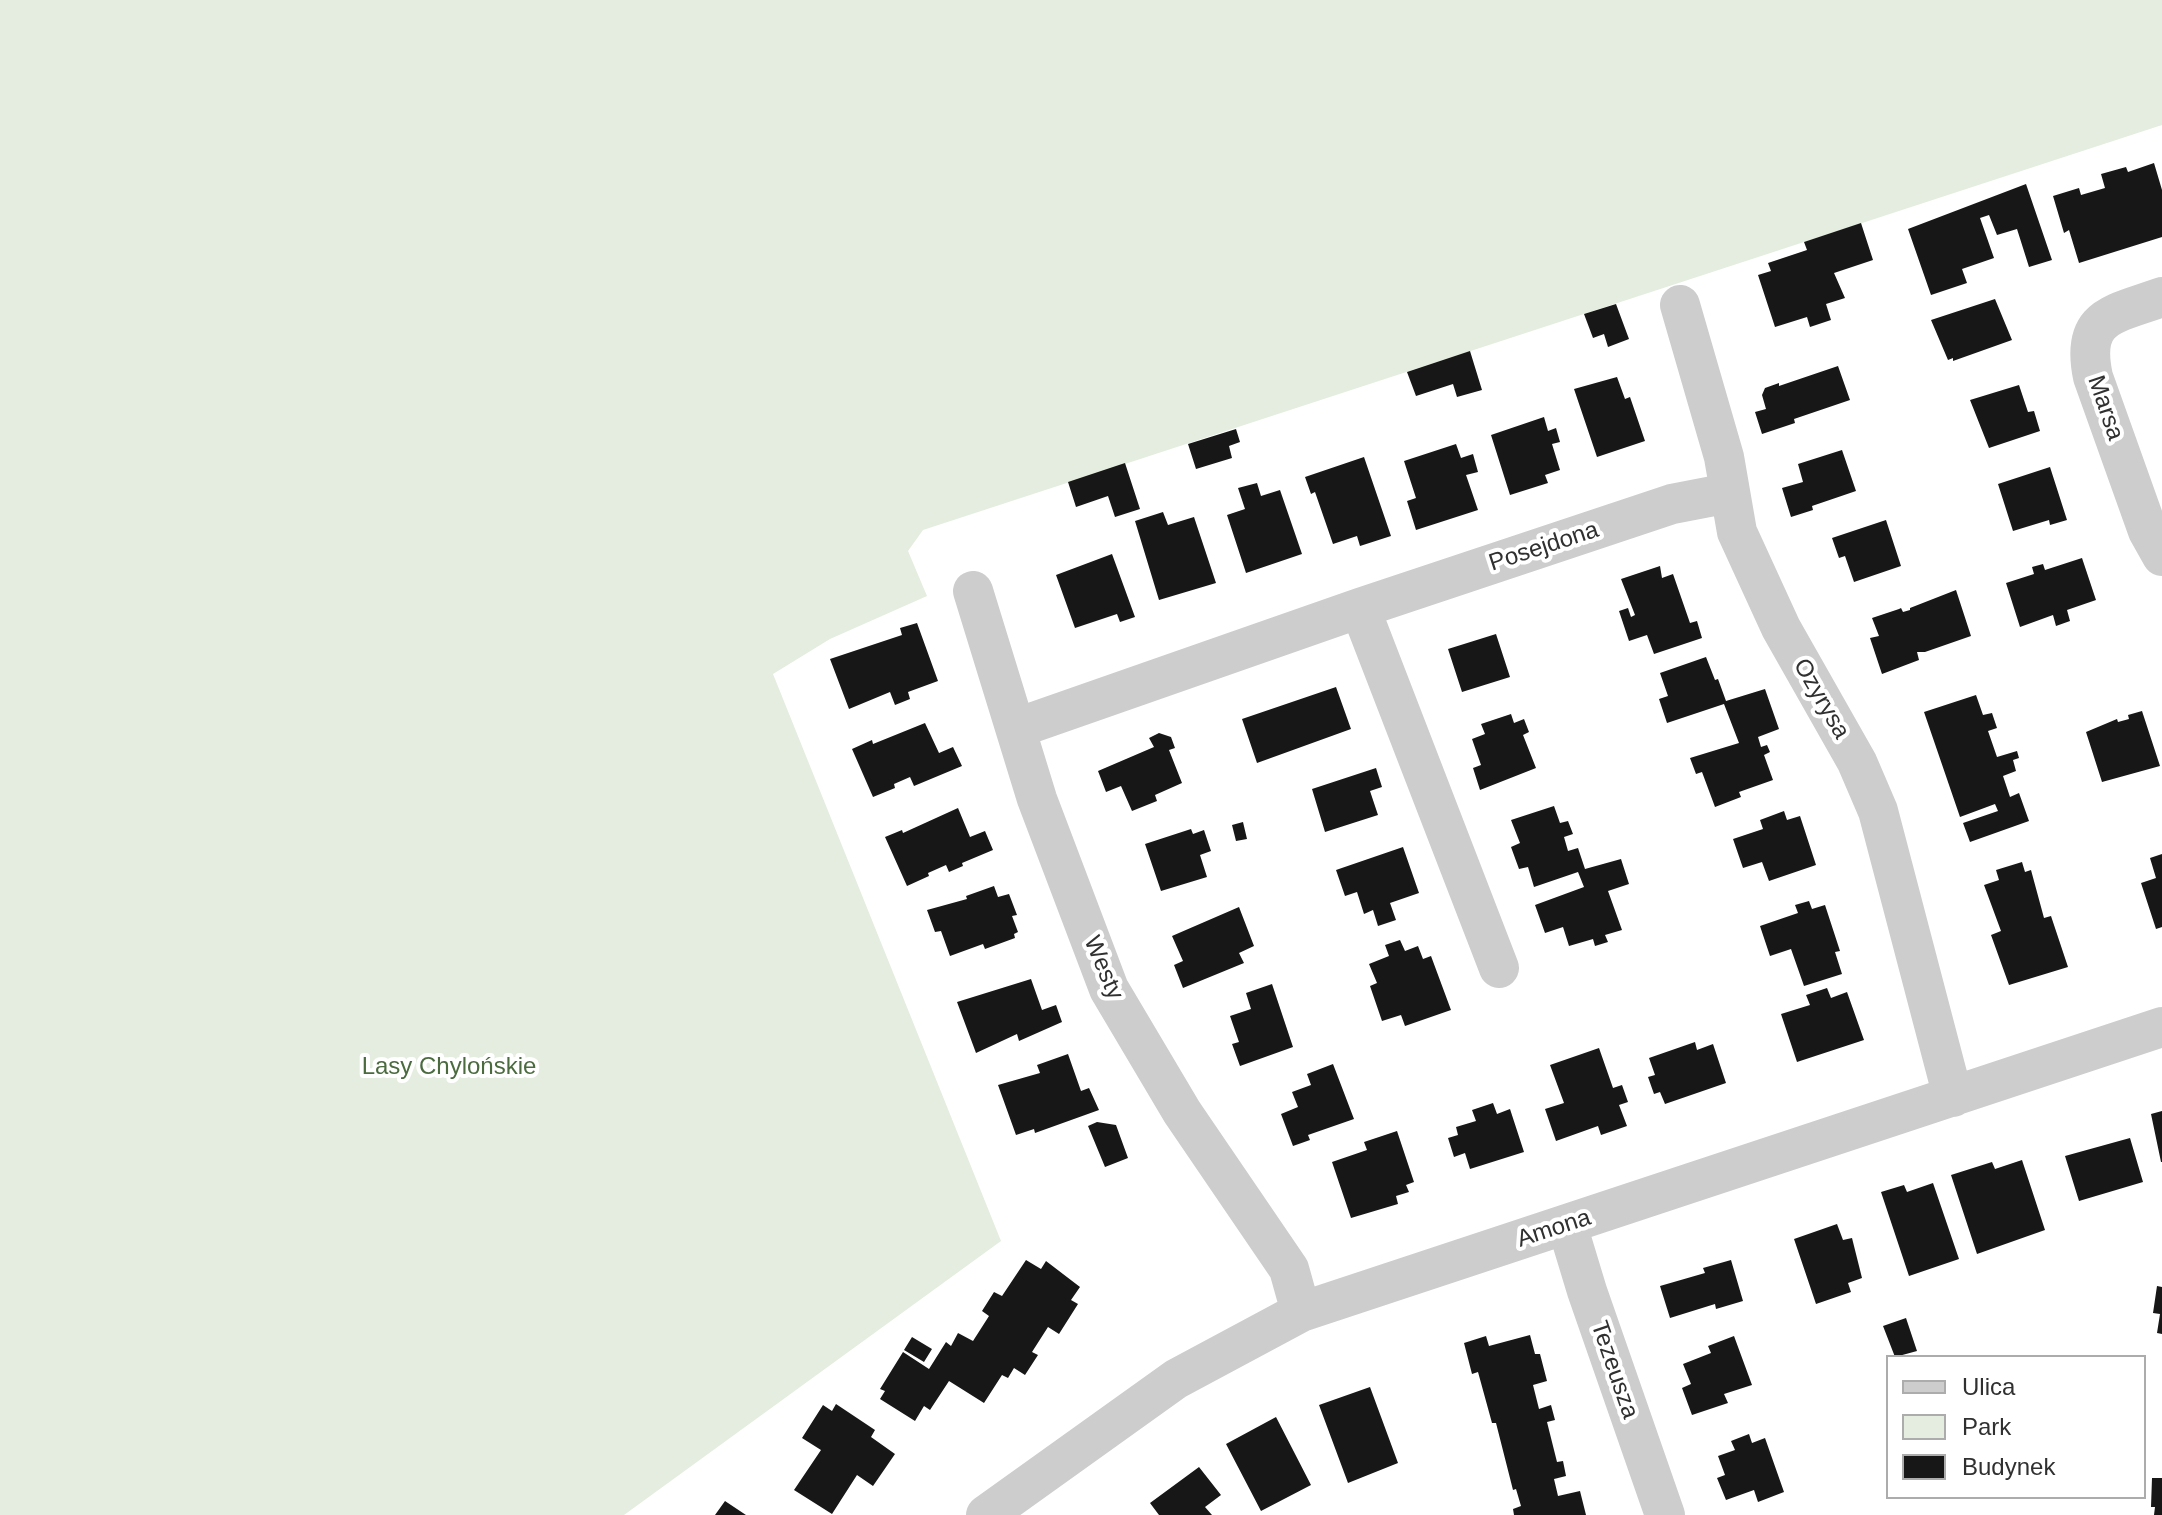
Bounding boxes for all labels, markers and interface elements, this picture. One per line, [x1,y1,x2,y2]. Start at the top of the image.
street label: Marsa [2081,372,2129,444]
street label: Posejdona [1486,516,1602,578]
street label: Ozyrysa [1787,654,1855,744]
street label: Westy [1077,932,1129,1004]
park label: Lasy Chylońskie [362,1053,536,1081]
street label: Amona [1513,1204,1595,1254]
street label: Tezeusza [1584,1317,1644,1423]
legend [1886,1355,2146,1499]
text: Ulica [1962,1373,2015,1400]
text: Park [1962,1413,2011,1440]
text: Budynek [1962,1453,2055,1480]

